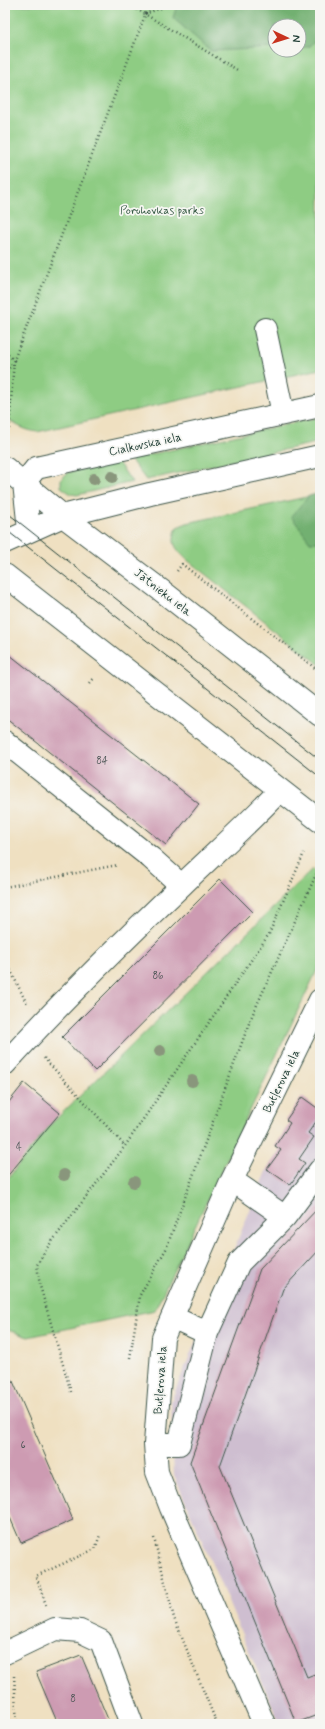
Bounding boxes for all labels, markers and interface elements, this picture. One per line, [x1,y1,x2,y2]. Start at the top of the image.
north arrow [267,18,307,58]
text: N [289,34,303,43]
park label: Porohovkas parks [120,203,205,219]
street label: Cialkovska iela [107,429,183,460]
street label: Jātnieku iela [130,565,195,621]
house number: 84 [96,755,108,768]
house number: 86 [152,970,164,983]
street label: Butļerova iela [260,1047,304,1116]
house number: 4 [16,1141,22,1154]
street label: Butļerova iela [151,1345,171,1415]
house number: 6 [20,1439,26,1452]
house number: 8 [70,1693,76,1706]

